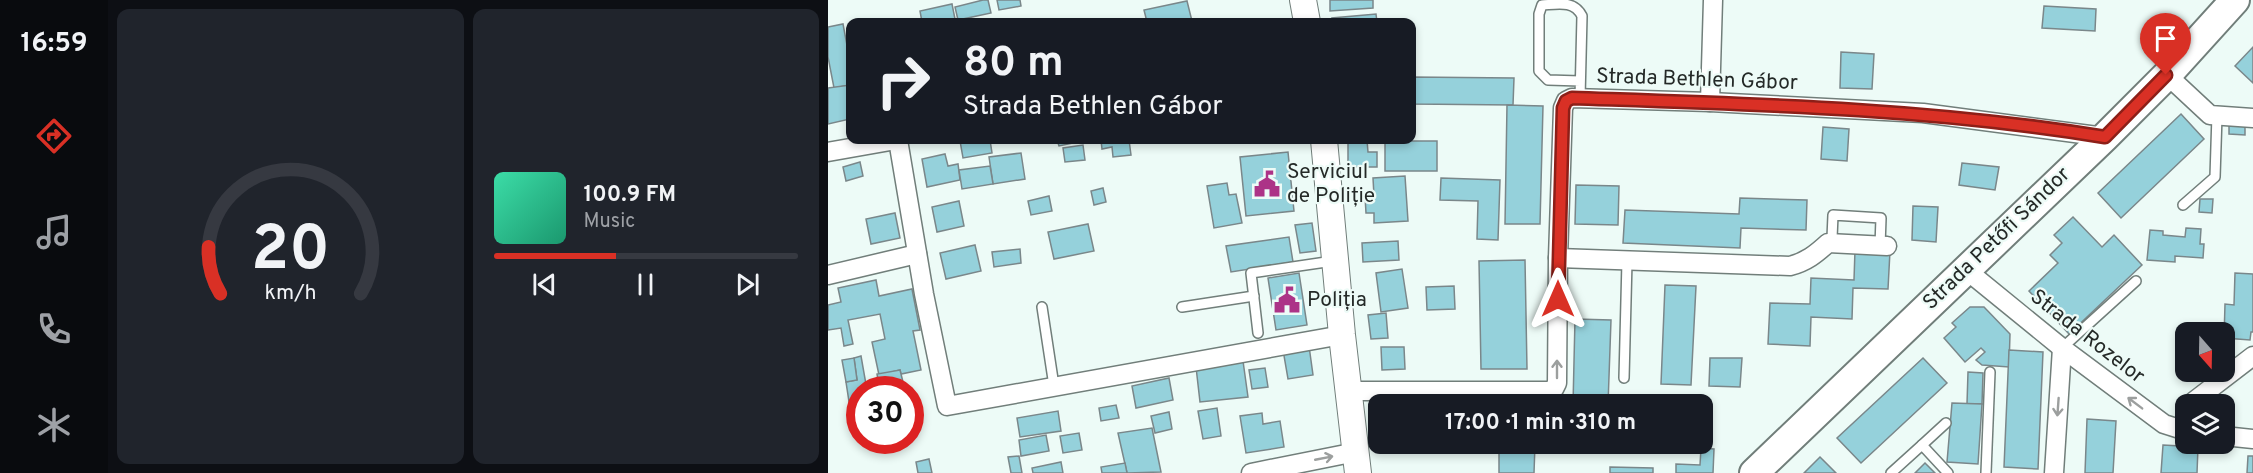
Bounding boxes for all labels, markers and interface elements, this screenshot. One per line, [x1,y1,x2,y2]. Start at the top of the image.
pin [2140,13,2191,75]
icon: arrive [2149,22,2182,55]
text: 16:59 [20,27,88,61]
text: 80 m [963,38,1064,91]
icon: right [864,42,942,120]
street label: Strada Bethlen Gábor [1596,63,1798,97]
text: Strada Bethlen Gábor [963,90,1223,124]
icon: directions [33,115,75,157]
place label: Serviciul de Poliție [1287,159,1375,210]
street label: Strada Petőfi Sándor [1918,162,2076,316]
public building icon: Serviciul de Poliție [1252,169,1282,199]
text: 100.9 FM [584,182,676,209]
text: Music [584,209,635,235]
icon: music [33,211,75,253]
text: 20 [251,213,330,292]
position arrow [1526,267,1590,331]
icon: previous [528,268,561,301]
icon: pause [629,268,662,301]
icon: next [731,268,764,301]
text: km/h [264,280,316,307]
street label: Strada Rozelor [2024,284,2150,390]
public building icon: Poliția [1272,285,1302,315]
place label: Poliția [1307,287,1367,314]
icon: phone [33,308,75,350]
north arrow [2175,322,2235,382]
map controls [2175,322,2235,454]
one-way arrow [1551,359,1563,379]
speed limit sign: 30 [846,376,924,454]
button: layers [2175,394,2235,454]
one-way arrow [2053,396,2064,416]
one-way arrow [2128,396,2144,409]
icon: climate [33,404,75,446]
text: 17:00 · 1 min · 310 m [1445,410,1636,437]
one-way arrow [1314,452,1333,463]

